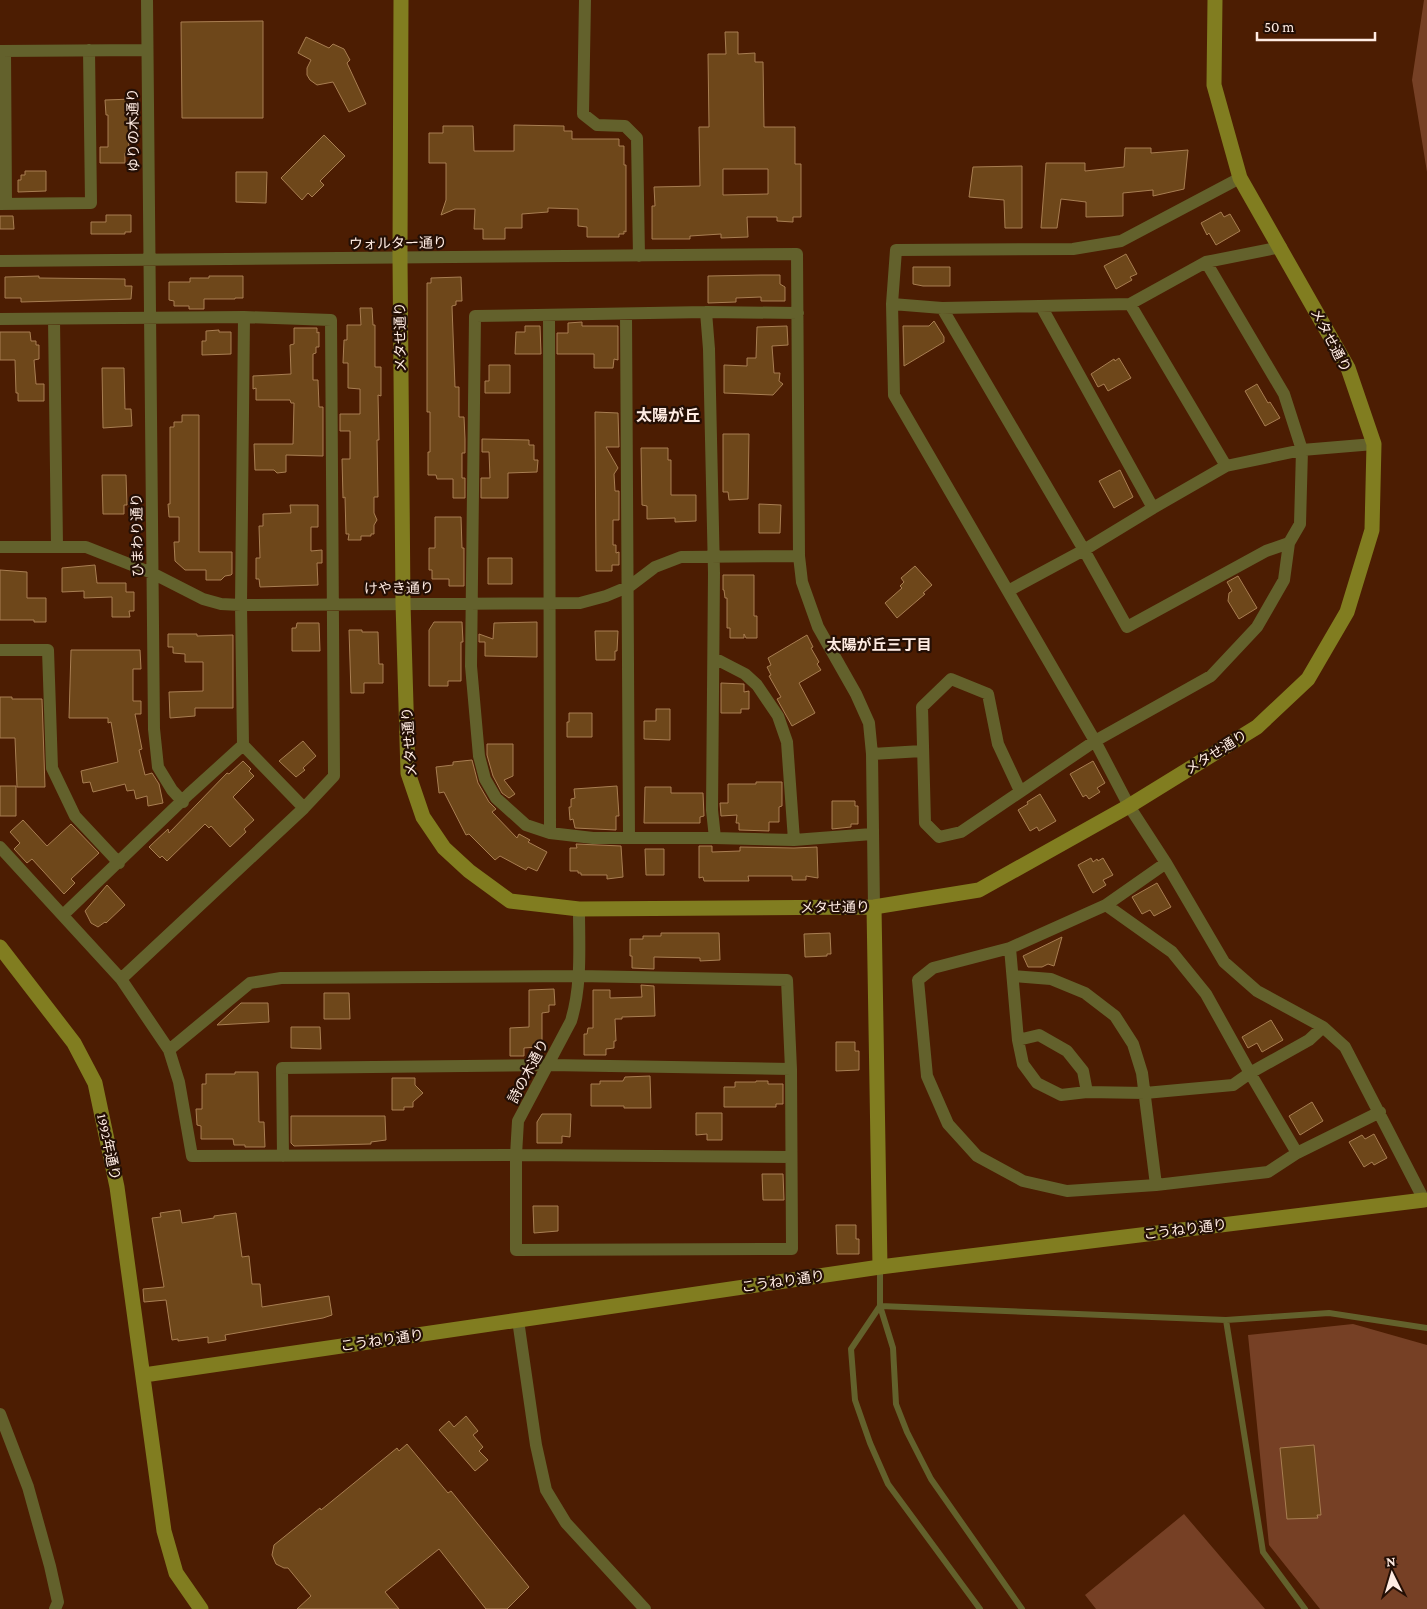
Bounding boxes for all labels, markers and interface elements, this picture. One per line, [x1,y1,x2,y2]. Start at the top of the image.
scale bar [1257,10,1374,42]
text: 50 m [1264,19,1294,35]
street label: ゆりの木通り [124,88,142,172]
street label: ウォルター通り [349,234,447,252]
street label: メタせ通り [391,302,409,372]
street label: メタせ通り [1308,305,1354,375]
district label: 太陽が丘 [636,407,700,424]
street label: ひまわり通り [128,493,146,577]
street label: けやき通り [364,579,434,597]
district label: 太陽が丘三丁目 [826,637,932,653]
street label: メタせ通り [399,707,419,777]
street label: メタせ通り [1182,727,1250,777]
street label: メタせ通り [800,898,870,916]
street label: 詩の木通り [505,1036,551,1106]
street label: 1992年通り [94,1112,124,1182]
street label: こうねり通り [1142,1216,1228,1242]
street label: こうねり通り [740,1267,826,1295]
street label: こうねり通り [339,1326,425,1354]
north arrow [1367,1549,1417,1599]
text: N [1385,1553,1397,1569]

